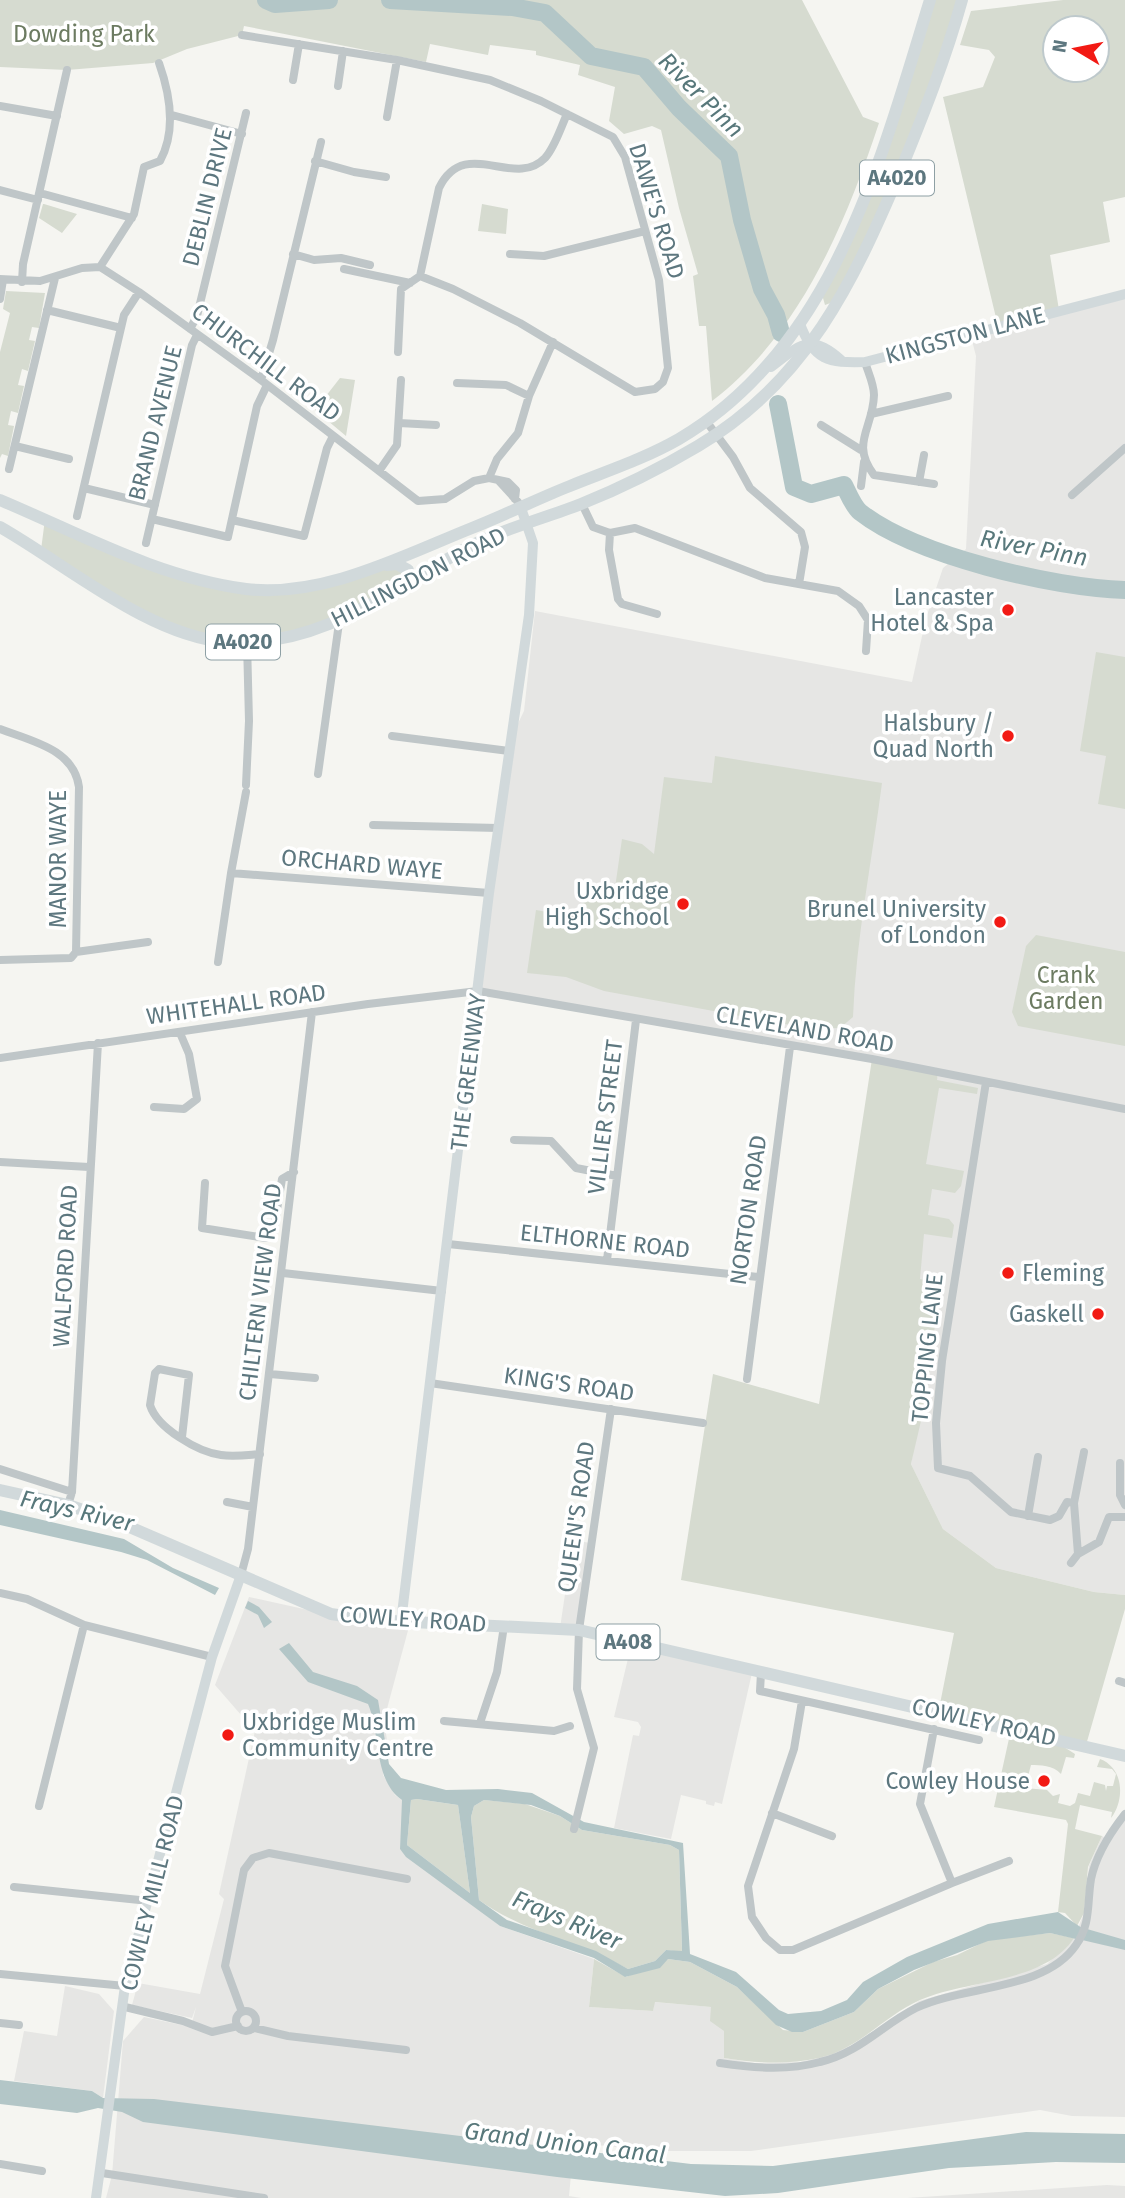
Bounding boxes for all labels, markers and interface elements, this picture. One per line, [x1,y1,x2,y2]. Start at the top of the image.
north arrow [1041,14,1111,84]
park label: Dowding Park [13,20,155,48]
text: N [1047,38,1072,54]
water label: River Pinn [653,47,749,143]
street label: DEBLIN DRIVE [176,125,238,269]
street label: DAWE'S ROAD [623,140,691,282]
road number: A4020 [860,160,934,196]
street label: CHURCHILL ROAD [186,297,346,427]
street label: KINGSTON LANE [882,300,1048,370]
street label: BRAND AVENUE [122,343,188,503]
street label: HILLINGDON ROAD [326,521,510,633]
water label: River Pinn [978,524,1090,572]
place label: Lancaster Hotel & Spa [870,583,994,637]
marker: Lancaster Hotel & Spa [1000,602,1016,618]
road number: A4020 [206,624,280,660]
place label: Halsbury / Quad North [873,709,994,763]
marker: Halsbury / Quad North [1000,728,1016,744]
street label: MANOR WAYE [44,790,72,928]
street label: ORCHARD WAYE [280,843,444,885]
place label: Uxbridge High School [545,877,669,931]
place label: Brunel University of London [807,895,987,949]
marker: Uxbridge High School [675,896,691,912]
marker: Brunel University of London [992,914,1008,930]
park label: Crank Garden [1029,961,1103,1015]
street label: WHITEHALL ROAD [145,978,327,1030]
street label: THE GREENWAY [444,991,492,1152]
street label: CLEVELAND ROAD [714,1000,896,1058]
street label: VILLIER STREET [582,1038,628,1196]
street label: NORTON ROAD [724,1133,772,1287]
street label: CHILTERN VIEW ROAD [233,1182,287,1402]
street label: WALFORD ROAD [47,1184,83,1348]
street label: ELTHORNE ROAD [519,1218,691,1264]
place label: Fleming [1022,1259,1104,1287]
marker: Fleming [1000,1265,1016,1281]
street label: TOPPING LANE [905,1272,949,1424]
place label: Gaskell [1009,1300,1084,1328]
marker: Gaskell [1090,1306,1106,1322]
street label: KING'S ROAD [502,1361,636,1407]
street label: QUEEN'S ROAD [552,1440,600,1594]
water label: Frays River [17,1484,137,1538]
street label: COWLEY ROAD [339,1600,487,1638]
road number: A408 [596,1624,660,1660]
street label: COWLEY ROAD [909,1692,1059,1752]
place label: Uxbridge Muslim Community Centre [242,1708,434,1762]
marker: Uxbridge Muslim Community Centre [220,1727,236,1743]
place label: Cowley House [885,1767,1030,1795]
marker: Cowley House [1036,1773,1052,1789]
street label: COWLEY MILL ROAD [114,1792,190,1994]
water label: Frays River [508,1885,627,1956]
water label: Grand Union Canal [463,2117,667,2169]

